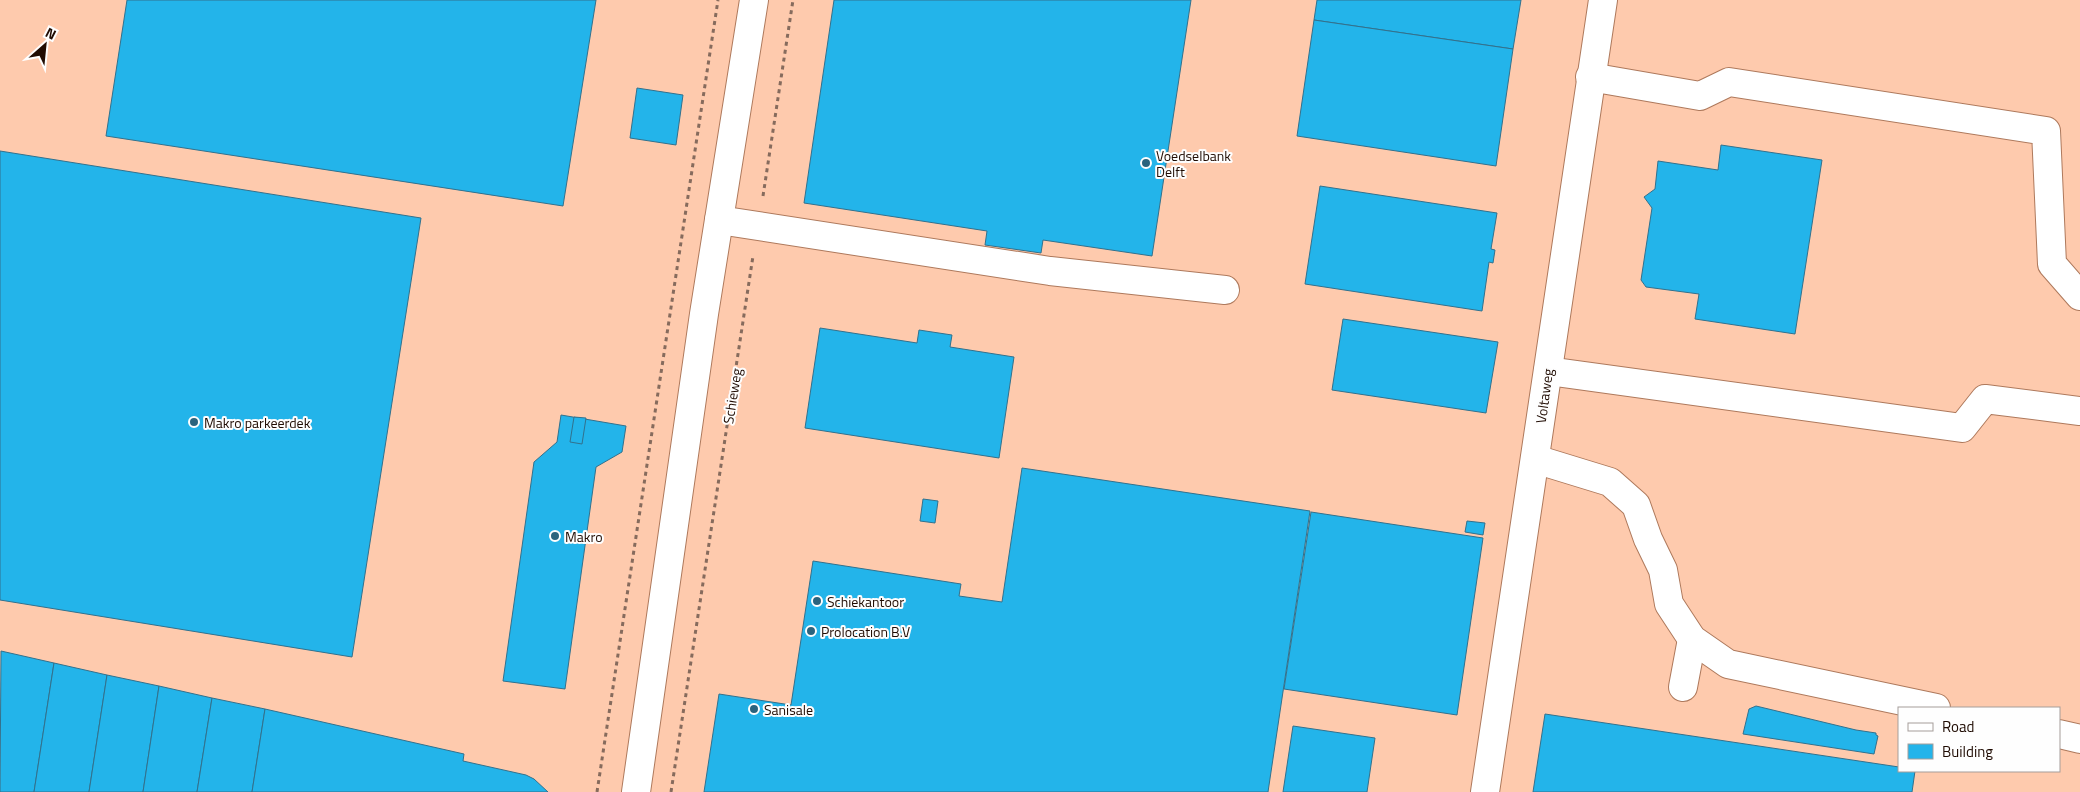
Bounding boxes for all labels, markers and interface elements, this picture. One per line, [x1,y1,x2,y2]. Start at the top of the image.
north arrow [20,20,70,70]
text: N [42,21,60,45]
place label: Voedselbank Delft [1156,145,1231,182]
marker: Voedselbank Delft [1140,157,1152,169]
street label: Schieweg [717,367,747,425]
street label: Voltaweg [1530,367,1558,425]
place label: Makro parkeerdek [204,412,311,433]
marker: Makro parkeerdek [188,416,200,428]
place label: Makro [565,526,603,547]
marker: Makro [549,530,561,542]
place label: Schiekantoor [827,591,904,612]
marker: Schiekantoor [811,595,823,607]
place label: Prolocation B.V [821,621,910,642]
marker: Prolocation B.V [805,625,817,637]
place label: Sanisale [764,699,813,720]
marker: Sanisale [748,703,760,715]
legend [1898,707,2060,772]
text: Road [1942,715,1974,738]
text: Building [1942,740,1993,763]

